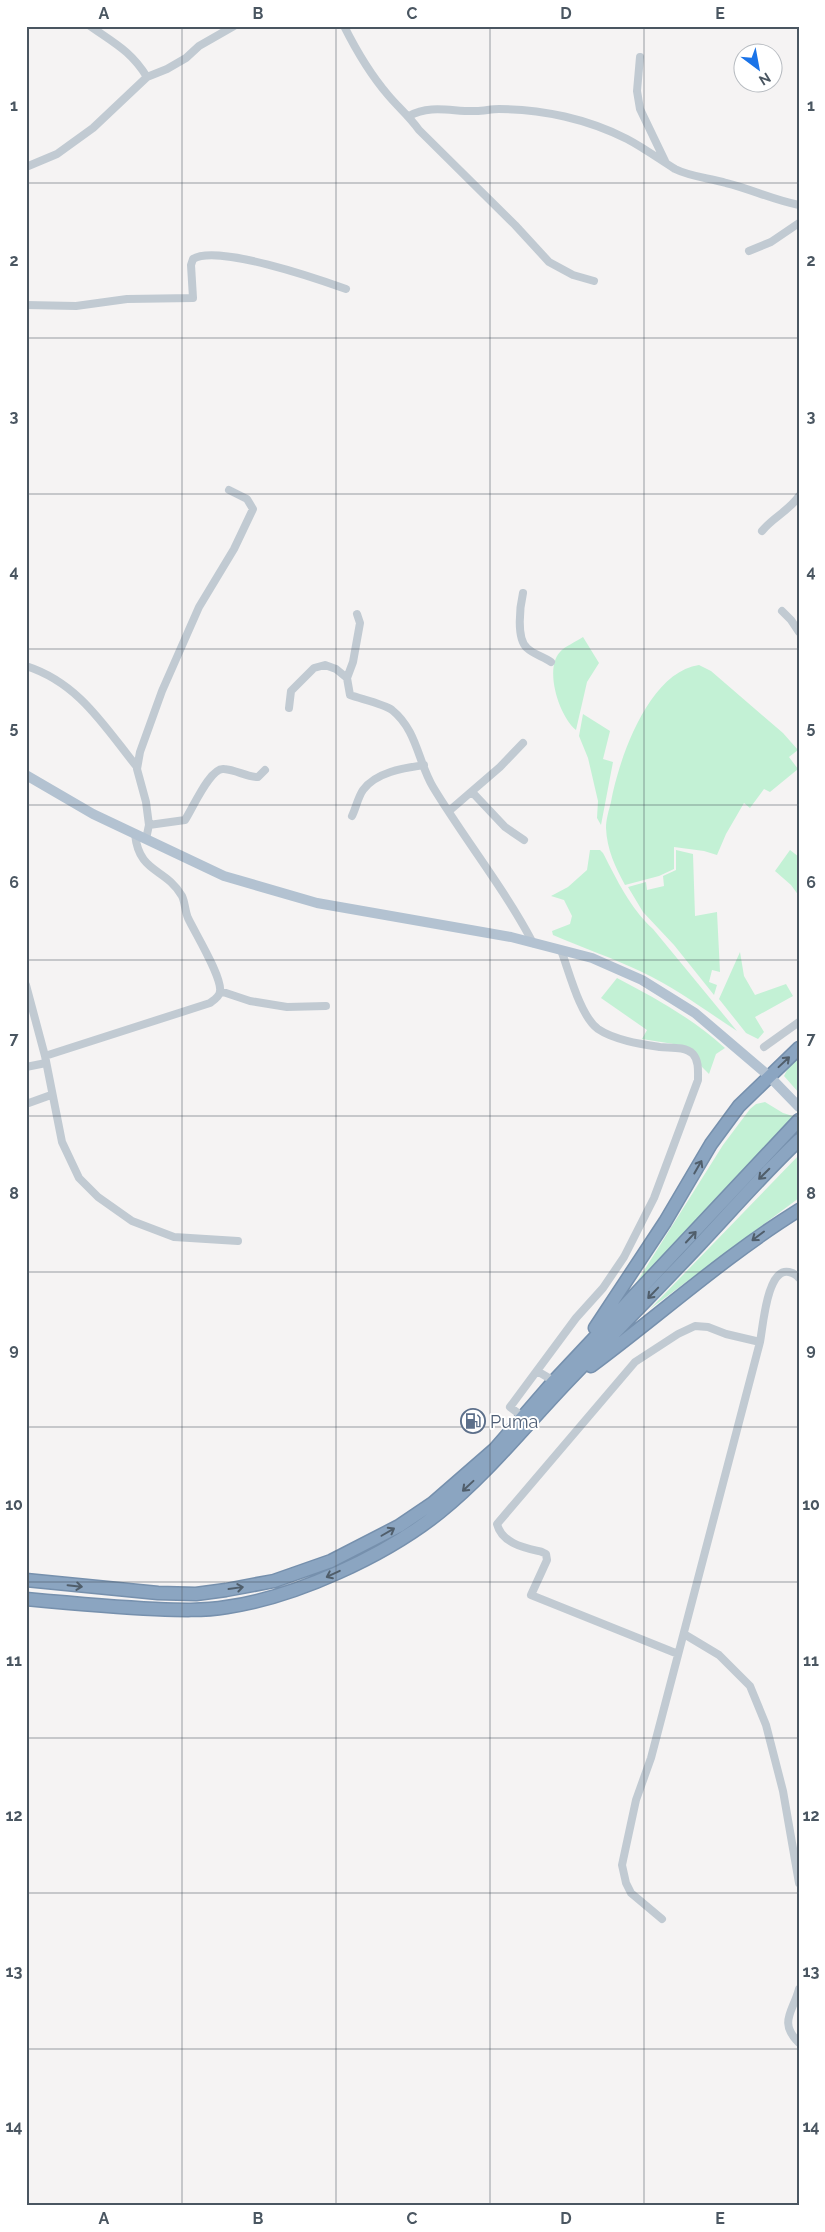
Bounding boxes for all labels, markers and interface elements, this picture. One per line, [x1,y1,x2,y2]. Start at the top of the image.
text: A [99,4,110,23]
text: B [253,4,264,23]
text: C [407,4,418,23]
text: D [560,4,572,23]
text: E [715,4,725,23]
north arrow [732,42,782,92]
text: N [756,69,774,89]
text: 1 [10,96,18,115]
text: 1 [807,96,815,115]
text: 2 [9,251,19,270]
text: 2 [806,251,816,270]
text: 3 [10,407,19,426]
text: 3 [807,407,816,426]
text: 4 [9,562,19,581]
text: 4 [806,562,816,581]
text: 5 [10,718,19,737]
text: 5 [807,718,816,737]
text: 6 [9,873,19,892]
text: 6 [806,873,816,892]
text: 7 [10,1029,19,1048]
text: 7 [807,1029,816,1048]
one-way arrow [777,1056,790,1068]
one-way arrow [693,1159,703,1174]
one-way arrow [758,1168,770,1180]
text: 8 [9,1184,19,1203]
text: 8 [806,1184,816,1203]
one-way arrow [685,1230,697,1243]
one-way arrow [751,1231,765,1241]
one-way arrow [647,1286,659,1299]
text: 9 [9,1340,19,1359]
text: 9 [806,1340,816,1359]
fuel station icon: Puma [460,1408,486,1434]
place label: Puma [490,1411,538,1432]
one-way arrow [462,1480,474,1492]
text: 10 [5,1495,23,1514]
text: 10 [802,1495,820,1514]
one-way arrow [380,1527,395,1537]
one-way arrow [326,1570,341,1579]
one-way arrow [66,1581,82,1591]
one-way arrow [228,1583,244,1593]
text: 11 [6,1651,22,1670]
text: 11 [803,1651,819,1670]
text: 12 [6,1806,22,1825]
text: 12 [803,1806,819,1825]
text: 13 [6,1962,22,1981]
text: 13 [803,1962,819,1981]
text: 14 [5,2117,23,2136]
text: 14 [802,2117,820,2136]
text: A [99,2209,110,2228]
text: B [253,2209,264,2228]
text: C [407,2209,418,2228]
text: D [560,2209,572,2228]
text: E [715,2209,725,2228]

